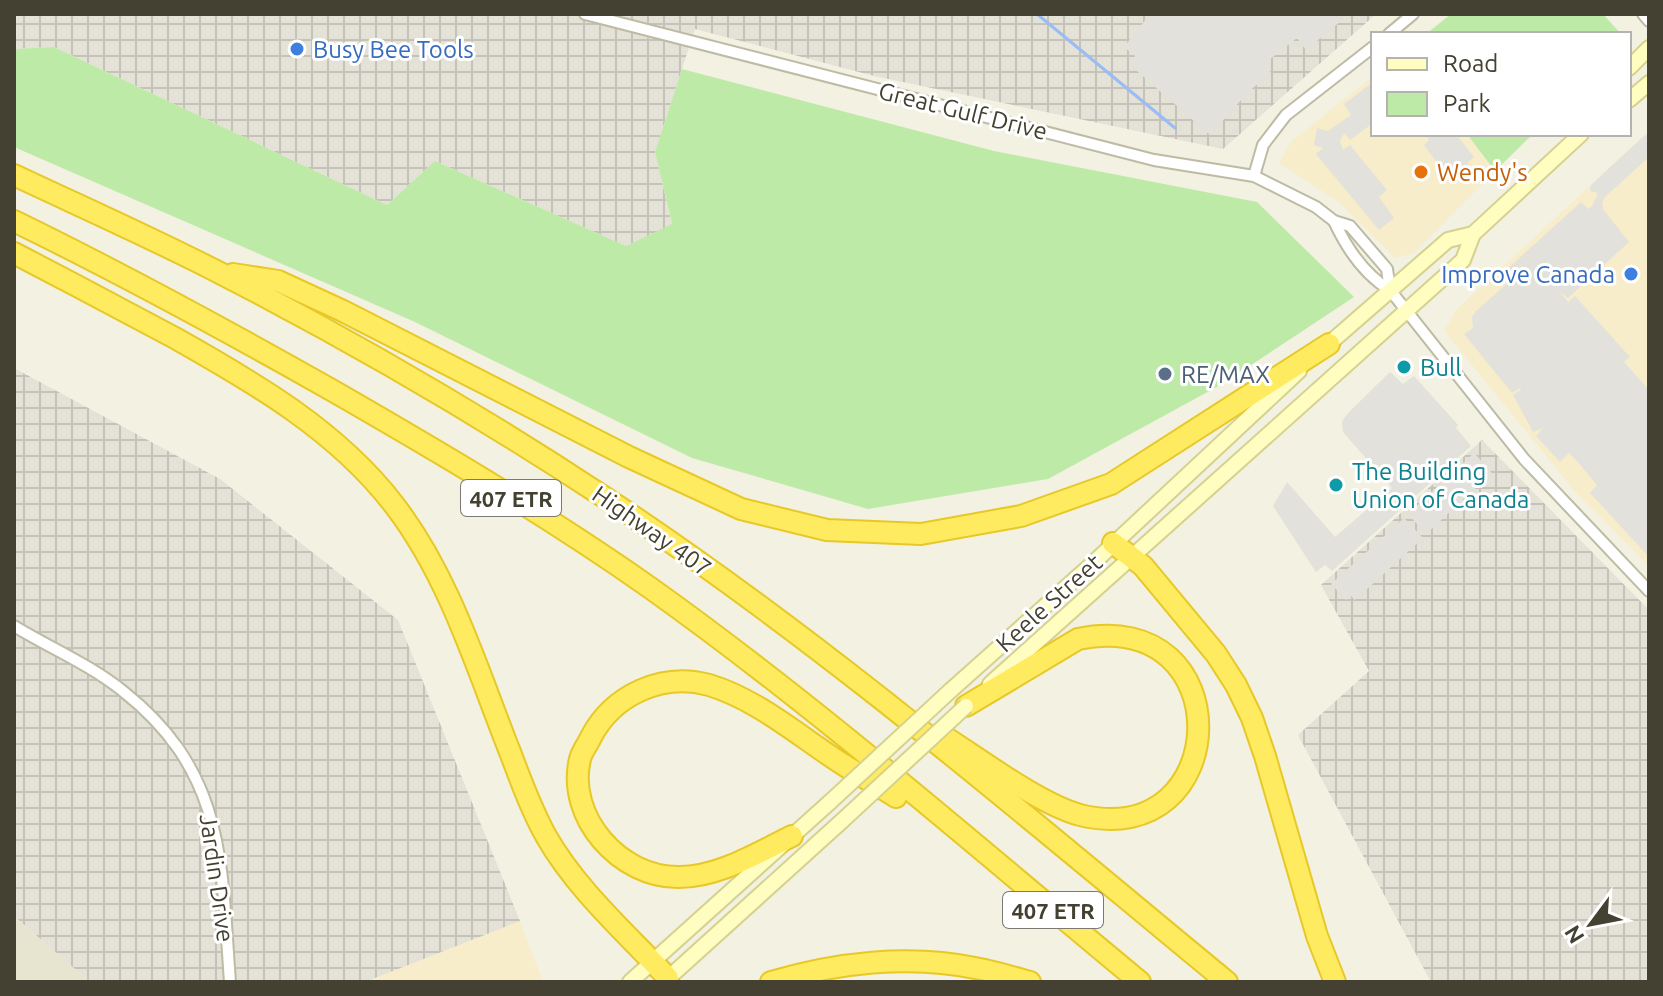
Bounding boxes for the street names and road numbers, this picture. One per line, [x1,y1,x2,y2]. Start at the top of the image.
street label: Great Gulf Drive [876,77,1050,145]
road number: 407 ETR [461,480,561,516]
street label: Highway 407 [587,480,717,582]
street label: Keele Street [991,548,1108,657]
street label: Jardin Drive [195,812,239,944]
road number: 407 ETR [1003,892,1103,928]

